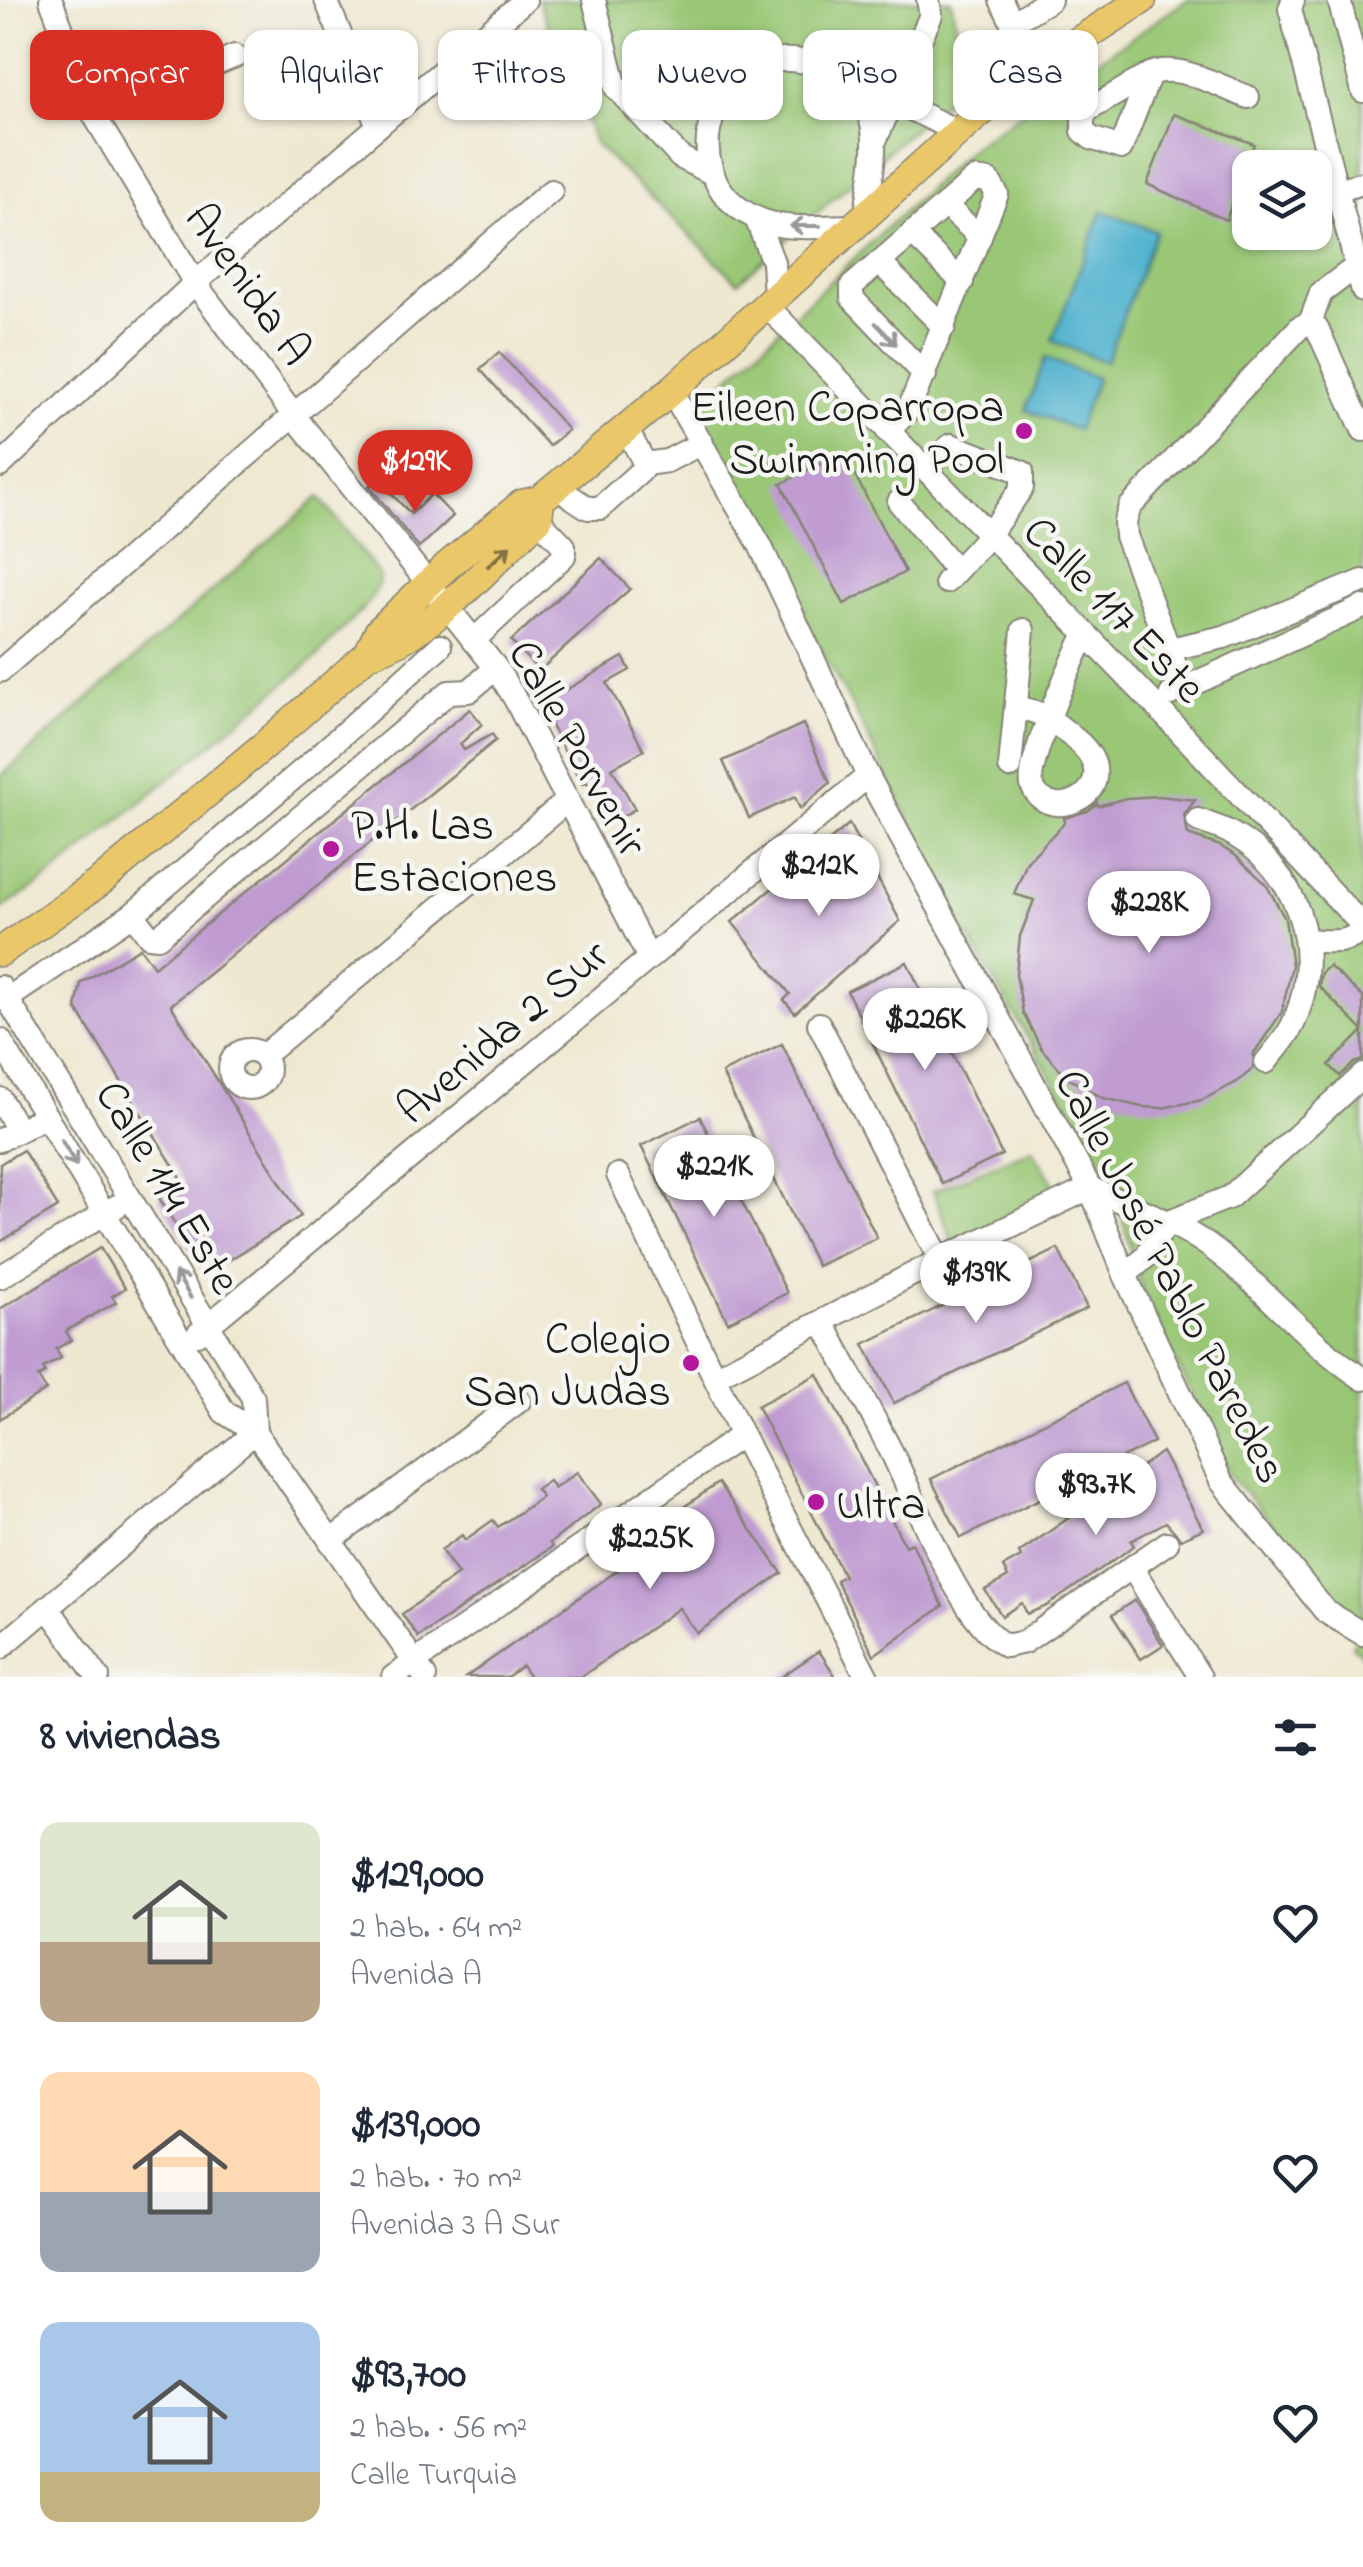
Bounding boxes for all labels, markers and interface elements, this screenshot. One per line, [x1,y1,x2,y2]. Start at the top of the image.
chip: Comprar [30,30,224,120]
chip: Alquilar [244,30,418,120]
chip: Filtros [438,30,602,120]
chip: Nuevo [622,30,783,120]
chip: Piso [803,30,933,120]
chip: Casa [953,30,1098,120]
map controls [1232,150,1332,250]
button: layers [1232,150,1332,250]
street label: Avenida A [166,191,326,381]
one-way arrow [789,216,822,236]
one-way arrow [874,322,898,346]
place label: Eileen Coparropa Swimming Pool [690,377,1004,496]
marker: Eileen Coparropa Swimming Pool [1013,420,1035,442]
pin: $129K [345,430,485,515]
text: $129K [380,439,450,486]
street label: Calle 117 Este [1006,502,1220,721]
one-way arrow [486,544,510,568]
street label: Calle Porvenir [489,629,663,870]
place label: P.H. Las Estaciones [351,795,557,913]
pin: $212K [749,834,889,919]
marker: P.H. Las Estaciones [320,838,342,860]
text: $212K [781,843,857,890]
pin: $228K [1079,871,1219,956]
text: $228K [1110,880,1188,927]
street label: Avenida 2 Sur [383,925,625,1143]
pin: $226K [855,988,995,1073]
text: $226K [885,997,965,1044]
street label: Calle José Pablo Paredes [1035,1058,1302,1496]
street label: Calle 114 Este [76,1069,256,1309]
pin: $221K [644,1135,784,1220]
one-way arrow [59,1138,79,1167]
text: $221K [676,1144,752,1191]
pin: $139K [906,1241,1046,1326]
text: $139K [942,1250,1010,1297]
one-way arrow [173,1271,193,1300]
place label: Colegio San Judas [464,1309,671,1427]
marker: Colegio San Judas [680,1352,702,1374]
pin: $93.7K [1015,1453,1177,1538]
text: $93.7K [1057,1462,1135,1509]
place label: Ultra [836,1474,925,1540]
marker: Ultra [805,1491,827,1513]
pin: $225K [580,1507,720,1592]
text: $225K [608,1516,693,1563]
text: 8 viviendas [40,1707,221,1768]
icon: filters [1268,1710,1323,1765]
text: $129,000 [350,1845,484,1906]
icon: home [120,1862,240,1982]
icon: heart [1268,1895,1323,1950]
text: 2 hab. · 64 m² [350,1906,522,1953]
text: Avenida A [350,1953,482,2000]
text: $139,000 [350,2095,480,2156]
icon: home [120,2112,240,2232]
icon: heart [1268,2145,1323,2200]
text: 2 hab. · 70 m² [350,2156,522,2203]
text: Avenida 3 A Sur [350,2203,560,2250]
text: $93,700 [350,2345,466,2406]
icon: home [120,2362,240,2482]
icon: heart [1268,2395,1323,2450]
text: 2 hab. · 56 m² [350,2406,527,2453]
text: Calle Turquia [350,2453,517,2500]

